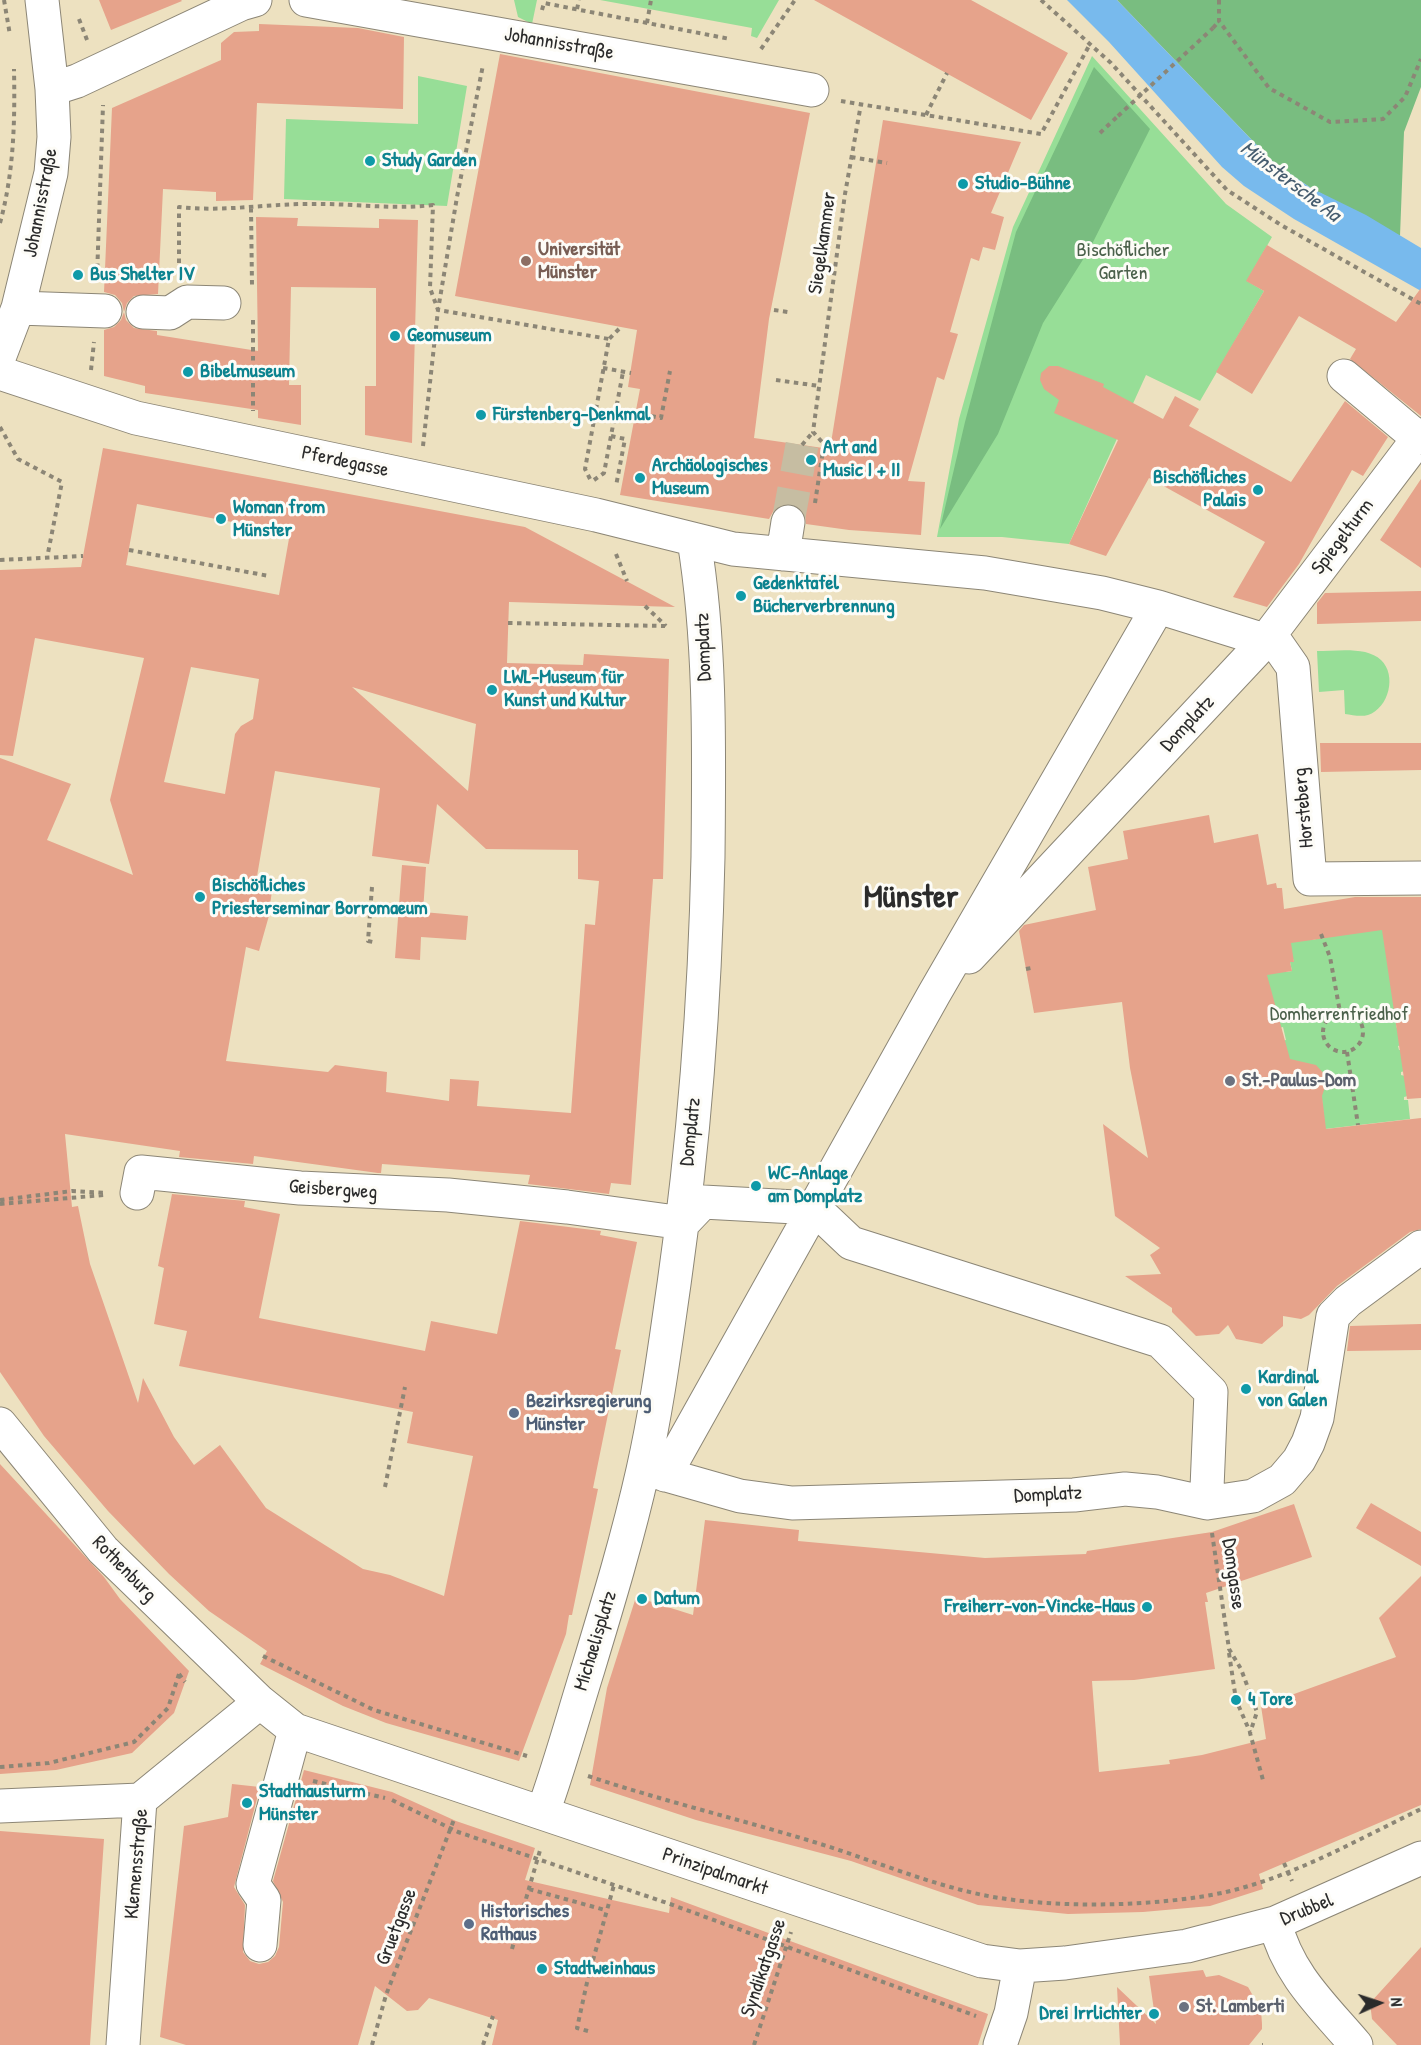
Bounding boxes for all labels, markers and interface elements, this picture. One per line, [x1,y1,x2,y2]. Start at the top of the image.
street label: Johannisstraße [502,23,616,65]
water label: Münstersche Aa [1235,136,1345,228]
street label: Johannisstraße [19,146,63,260]
place label: Study Garden [382,149,477,173]
marker: Study Garden [363,154,377,168]
place label: Studio-Bühne [975,172,1071,196]
marker: Studio-Bühne [956,177,970,191]
street label: Siegelkammer [804,190,842,296]
place label: Universität Münster [538,238,620,285]
park label: Bischöflicher Garten [1076,239,1170,286]
marker: Universität Münster [519,254,533,268]
place label: Bus Shelter IV [90,263,194,287]
marker: Bus Shelter IV [71,268,85,282]
place label: Geomuseum [407,324,491,348]
marker: Geomuseum [388,329,402,343]
place label: Bibelmuseum [200,360,295,384]
marker: Bibelmuseum [181,365,195,379]
place label: Fürstenberg-Denkmal [493,403,650,427]
marker: Fürstenberg-Denkmal [474,408,488,422]
place label: Art and Music I + II [823,436,900,483]
street label: Pferdegasse [299,441,391,483]
marker: Art and Music I + II [804,453,818,467]
place label: Archäologisches Museum [652,454,768,501]
place label: Bischöfliches Palais [1153,466,1246,513]
marker: Archäologisches Museum [633,471,647,485]
marker: Bischöfliches Palais [1251,483,1265,497]
street label: Spiegelturm [1307,494,1379,580]
place label: Woman from Münster [233,496,325,543]
marker: Woman from Münster [214,512,228,526]
place label: Gedenktafel Bücherverbrennung [753,572,895,619]
marker: Gedenktafel Bücherverbrennung [734,589,748,603]
street label: Domplatz [691,612,717,682]
place label: LWL-Museum für Kunst und Kultur [504,666,626,713]
marker: LWL-Museum für Kunst und Kultur [485,683,499,697]
street label: Domplatz [1156,691,1220,757]
street label: Horsteberg [1289,767,1319,849]
place label: Bischöfliches Priesterseminar Borromaeum [212,874,428,921]
district label: Münster [864,879,958,917]
marker: Bischöfliches Priesterseminar Borromaeum [193,890,207,904]
park label: Domherrenfriedhof [1270,1003,1408,1027]
place label: St.-Paulus-Dom [1242,1069,1356,1093]
marker: St.-Paulus-Dom [1223,1074,1237,1088]
street label: Domplatz [675,1097,707,1167]
place label: WC-Anlage am Domplatz [768,1162,862,1209]
street label: Geisbergweg [288,1175,378,1205]
marker: WC-Anlage am Domplatz [749,1179,763,1193]
place label: Kardinal von Galen [1258,1366,1327,1413]
marker: Kardinal von Galen [1239,1382,1253,1396]
place label: Bezirksregierung Münster [526,1390,651,1437]
marker: Bezirksregierung Münster [507,1406,521,1420]
street label: Domplatz [1013,1481,1083,1509]
street label: Rothenburg [87,1531,161,1607]
street label: Domgasse [1216,1537,1250,1611]
place label: Datum [654,1587,700,1611]
street label: Michaelisplatz [569,1588,623,1694]
marker: Datum [635,1592,649,1606]
place label: Freiherr-von-Vincke-Haus [945,1595,1135,1619]
marker: Freiherr-von-Vincke-Haus [1140,1600,1154,1614]
place label: 4 Tore [1248,1688,1293,1712]
marker: 4 Tore [1229,1693,1243,1707]
place label: Stadthausturm Münster [259,1780,366,1827]
marker: Stadthausturm Münster [240,1796,254,1810]
street label: Klemensstraße [120,1808,154,1920]
street label: Prinzipalmarkt [659,1843,771,1901]
street label: Gruetgasse [371,1885,423,1969]
street label: Drubbel [1277,1889,1337,1931]
place label: Historisches Rathaus [481,1900,569,1947]
street label: Syndikatgasse [736,1916,792,2020]
marker: Historisches Rathaus [462,1917,476,1931]
place label: Stadtweinhaus [554,1957,655,1981]
marker: Stadtweinhaus [535,1962,549,1976]
north arrow [1349,1973,1409,2033]
place label: St. Lamberti [1196,1995,1285,2019]
text: N [1386,1997,1408,2007]
marker: St. Lamberti [1177,2000,1191,2014]
place label: Drei Irrlichter [1039,2002,1142,2026]
marker: Drei Irrlichter [1147,2007,1161,2021]

